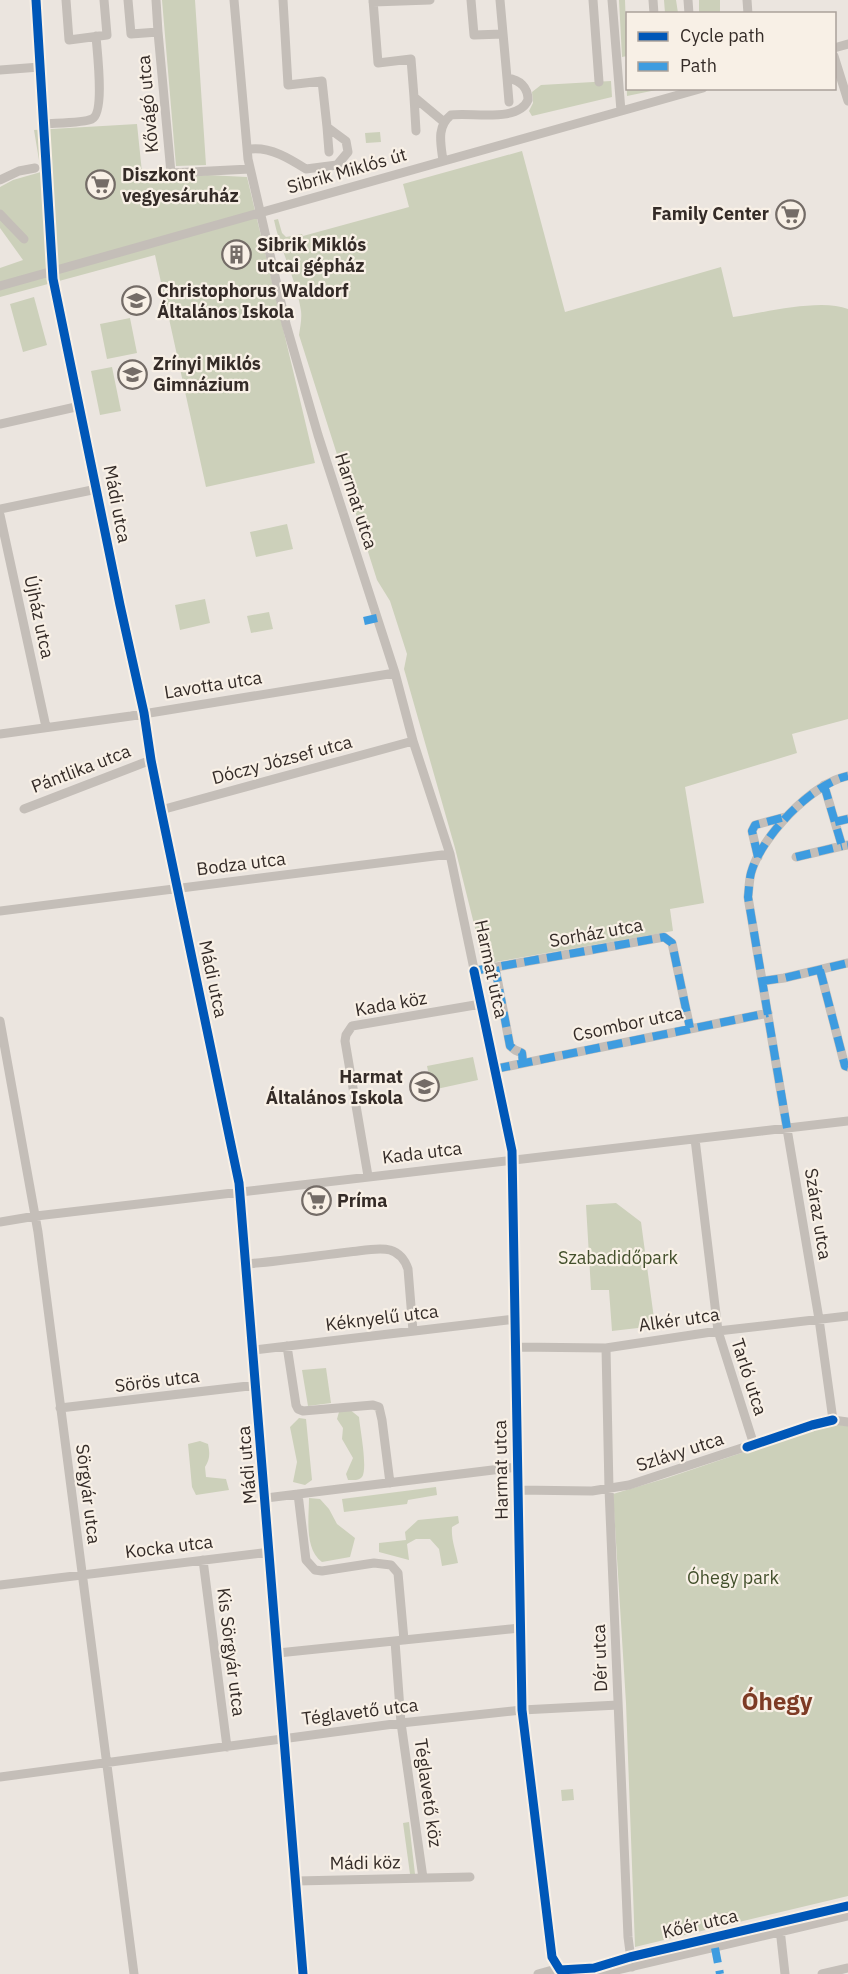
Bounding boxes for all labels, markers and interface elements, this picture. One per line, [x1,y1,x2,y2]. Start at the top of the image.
legend [626,12,836,90]
text: Cycle path [680,24,765,47]
street label: Kővágó utca [132,54,163,154]
text: Path [680,54,717,77]
street label: Sibrik Miklós út [284,142,409,199]
place label: Diszkont vegyesáruház [122,163,239,207]
supermarket icon: Diszkont vegyesáruház [85,169,117,201]
supermarket icon: Family Center [774,198,806,230]
place label: Family Center [652,202,769,225]
place label: Sibrik Miklós utcai gépház [257,233,366,277]
building icon: Sibrik Miklós utcai gépház [220,239,252,271]
place label: Christophorus Waldorf Általános Iskola [157,279,349,323]
school or university icon: Christophorus Waldorf Általános Iskola [120,285,152,317]
place label: Zrínyi Miklós Gimnázium [153,352,261,396]
school or university icon: Zrínyi Miklós Gimnázium [116,358,148,390]
street label: Harmat utca [330,450,383,552]
street label: Mádi utca [99,463,136,545]
street label: Újház utca [19,573,60,661]
street label: Lavotta utca [162,665,264,704]
street label: Dóczy József utca [209,730,355,789]
street label: Pántlika utca [28,739,134,798]
street label: Bodza utca [195,847,287,880]
street label: Sorház utca [547,913,645,952]
street label: Harmat utca [470,918,513,1021]
street label: Mádi utca [194,938,233,1020]
street label: Kada köz [353,986,429,1021]
street label: Csombor utca [571,1001,686,1046]
place label: Harmat Általános Iskola [266,1065,403,1109]
school or university icon: Harmat Általános Iskola [408,1071,440,1103]
street label: Kada utca [381,1136,464,1169]
street label: Száraz utca [800,1167,837,1262]
supermarket icon: Príma [300,1185,332,1217]
place label: Príma [337,1189,387,1212]
park label: Szabadidőpark [558,1246,679,1269]
street label: Kéknyelű utca [324,1299,440,1336]
street label: Alkér utca [637,1302,721,1337]
street label: Tarló utca [726,1335,773,1419]
street label: Sörös utca [113,1364,201,1397]
street label: Harmat utca [488,1419,513,1520]
street label: Mádi utca [232,1425,261,1505]
street label: Szlávy utca [633,1427,727,1476]
street label: Sörgyár utca [71,1443,106,1546]
street label: Kocka utca [124,1530,215,1563]
park label: Óhegy park [687,1566,779,1589]
street label: Kis Sörgyár utca [212,1586,251,1718]
street label: Dér utca [587,1623,612,1692]
district label: Óhegy [741,1685,813,1717]
street label: Téglavető utca [300,1693,420,1730]
street label: Téglavető köz [409,1737,448,1849]
street label: Mádi köz [329,1850,401,1875]
street label: Kőér utca [660,1904,740,1943]

